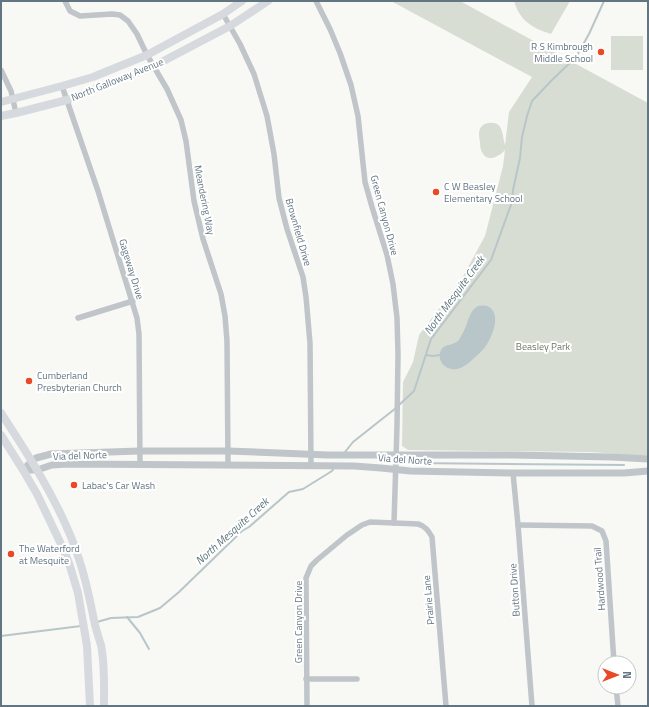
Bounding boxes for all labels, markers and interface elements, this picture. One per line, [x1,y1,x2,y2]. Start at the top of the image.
place label: R S Kimbrough Middle School [531,39,593,66]
marker: R S Kimbrough Middle School [596,47,606,57]
street label: North Galloway Avenue [69,54,166,105]
street label: Meandering Way [190,164,219,237]
street label: Green Canyon Drive [367,173,402,257]
place label: C W Beasley Elementary School [444,179,523,206]
marker: C W Beasley Elementary School [431,187,441,197]
street label: Brownfield Drive [282,196,315,268]
street label: Gageway Drive [115,237,148,301]
water label: North Mesquite Creek [420,252,489,338]
park label: Beasley Park [516,339,570,354]
place label: Cumberland Presbyterian Church [37,368,122,395]
marker: Cumberland Presbyterian Church [24,376,34,386]
street label: Via del Norte [53,447,107,464]
street label: Via del Norte [377,450,432,469]
place label: Labac's Car Wash [82,478,155,493]
marker: Labac's Car Wash [69,480,79,490]
water label: North Mesquite Creek [192,493,273,568]
place label: The Waterford at Mesquite [19,541,80,568]
street label: Hardwood Trail [590,547,609,611]
marker: The Waterford at Mesquite [6,549,16,559]
street label: Button Drive [505,563,524,617]
street label: Prairie Lane [419,575,438,625]
street label: Green Canyon Drive [291,581,306,663]
north arrow [597,655,637,695]
text: N [619,671,635,679]

